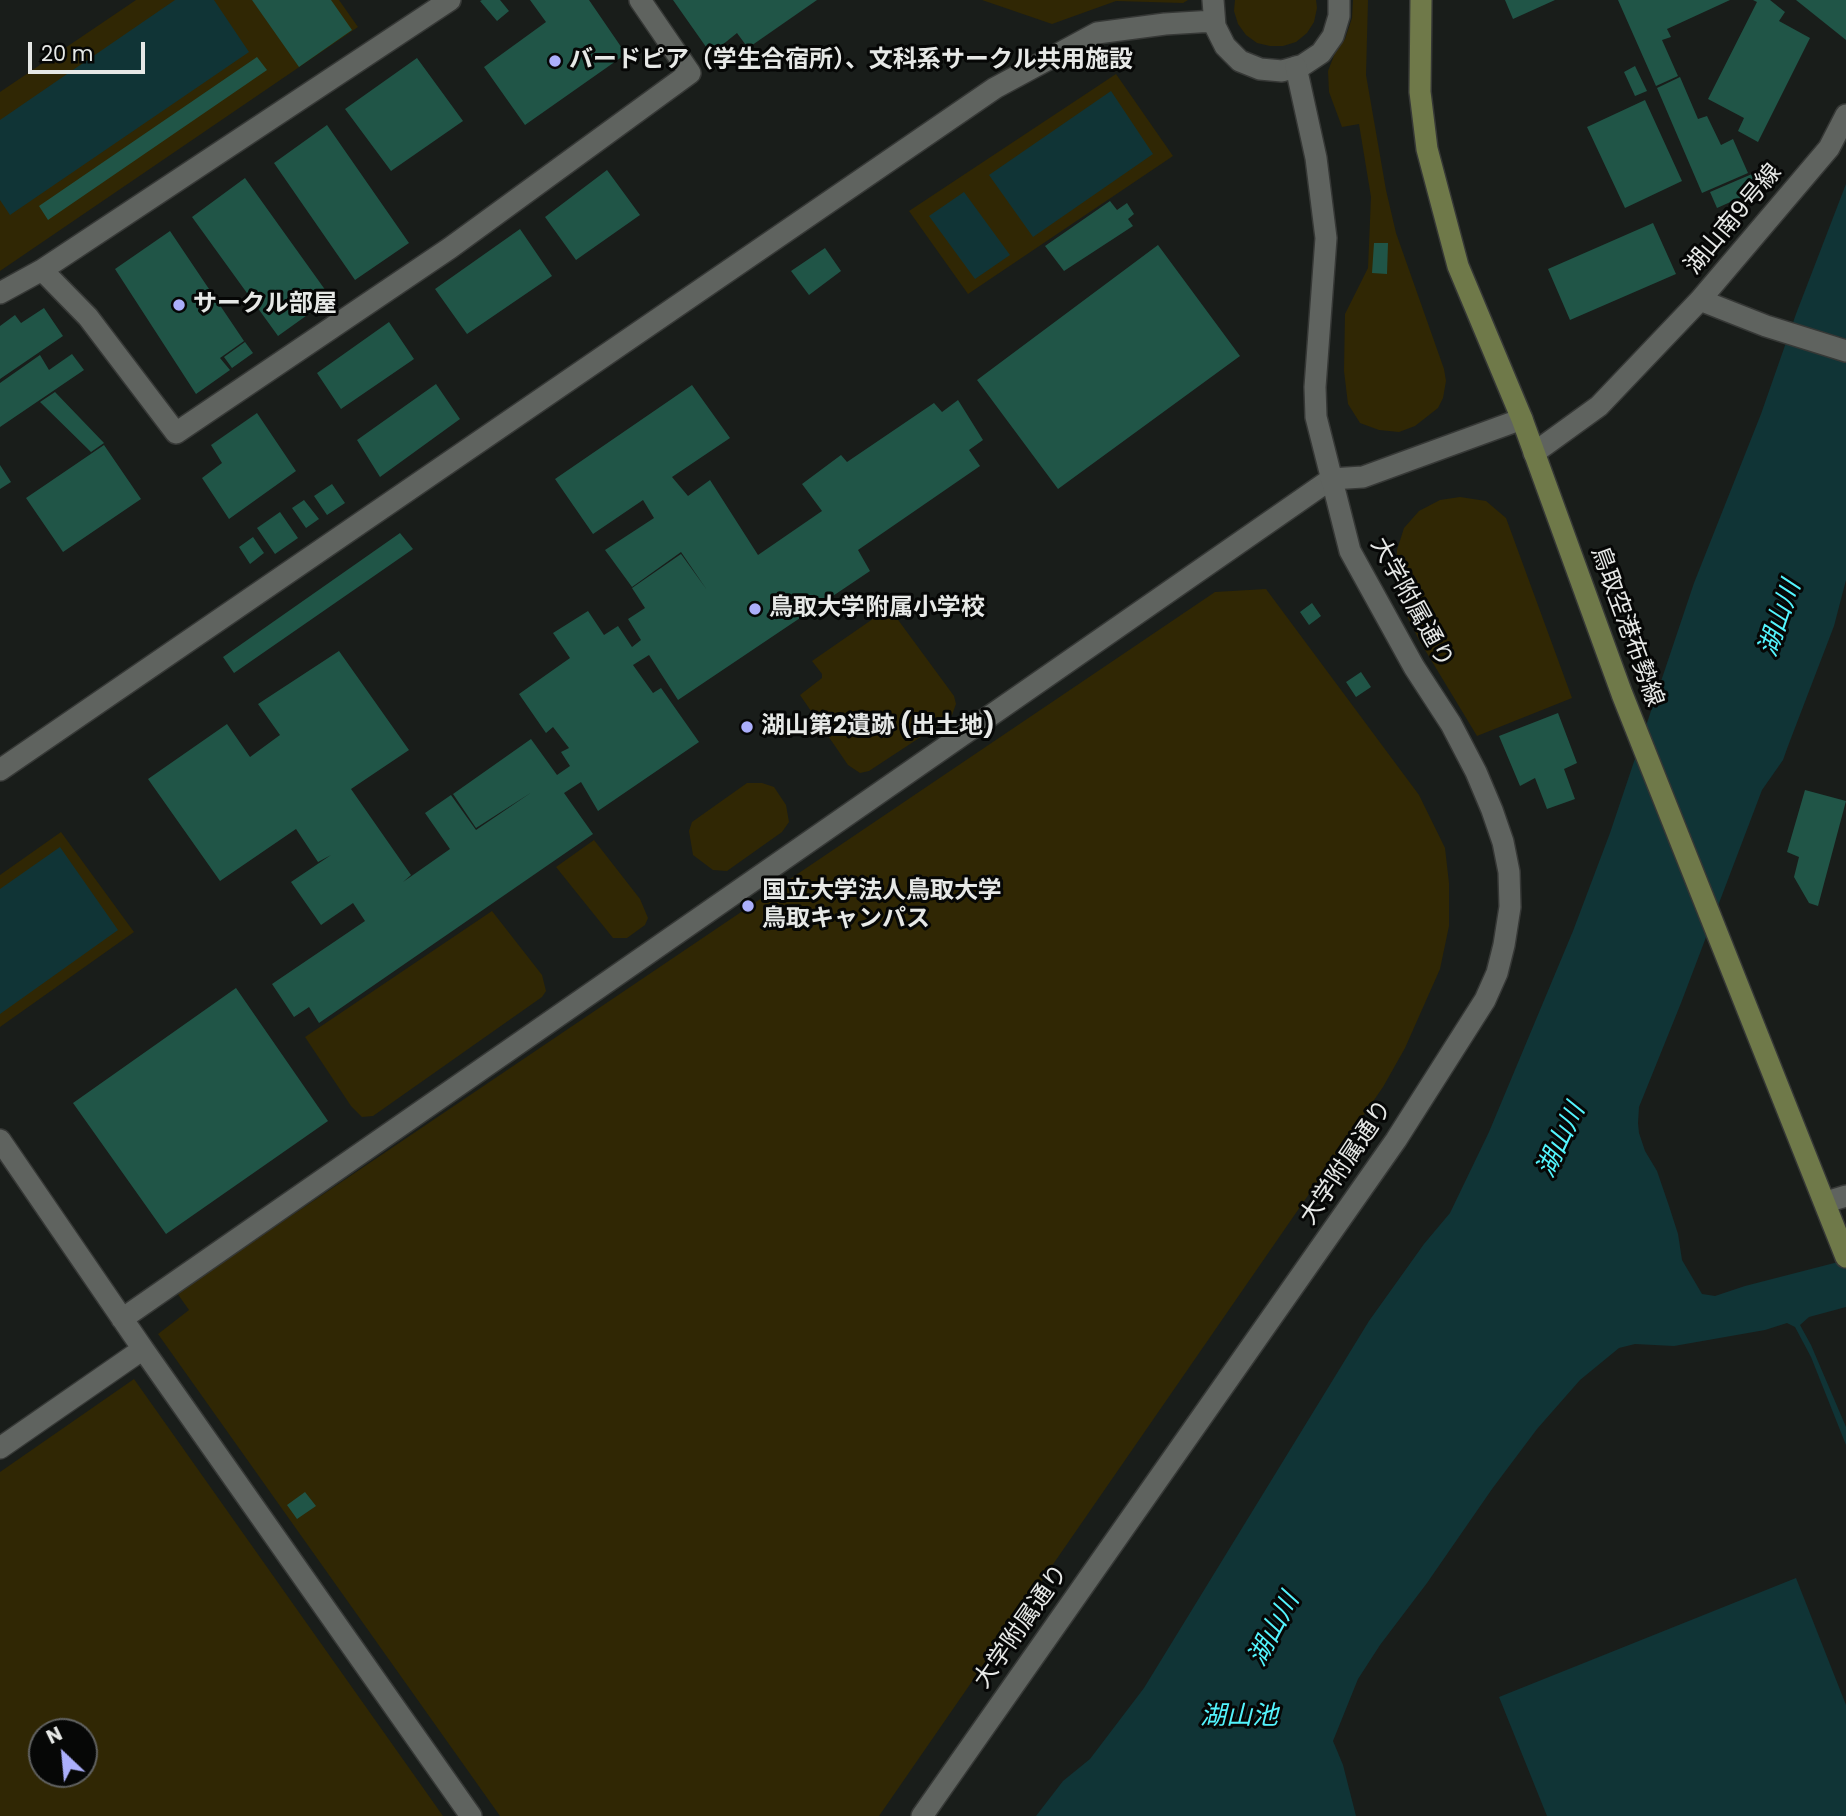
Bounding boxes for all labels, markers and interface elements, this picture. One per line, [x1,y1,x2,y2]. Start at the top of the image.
scale bar [32,28,149,72]
text: 20 m [41,39,94,68]
place label: バードピア（学生合宿所）、文科系サークル共用施設 [569,47,1133,75]
marker: バードピア（学生合宿所）、文科系サークル共用施設 [547,53,563,69]
street label: 湖山南9号線 [1680,159,1788,281]
place label: サークル部屋 [193,291,337,319]
marker: サークル部屋 [171,297,187,313]
street label: 大学附属通り [1363,533,1459,673]
street label: 鳥取空港布勢線 [1584,543,1668,711]
water label: 湖山川 [1754,577,1808,661]
place label: 鳥取大学附属小学校 [769,595,985,623]
marker: 鳥取大学附属小学校 [747,601,763,617]
place label: 湖山第2遺跡 (出土地) [761,713,995,741]
marker: 湖山第2遺跡 (出土地) [739,719,755,735]
place label: 国立大学法人鳥取大学 鳥取キャンパス [762,878,1002,934]
marker: 国立大学法人鳥取大学 鳥取キャンパス [740,898,756,914]
street label: 大学附属通り [1295,1095,1399,1231]
water label: 湖山川 [1531,1099,1593,1183]
street label: 大学附属通り [969,1560,1075,1694]
water label: 湖山川 [1243,1588,1307,1672]
water label: 湖山池 [1200,1701,1278,1733]
north arrow [28,1718,98,1788]
text: N [42,1720,67,1751]

